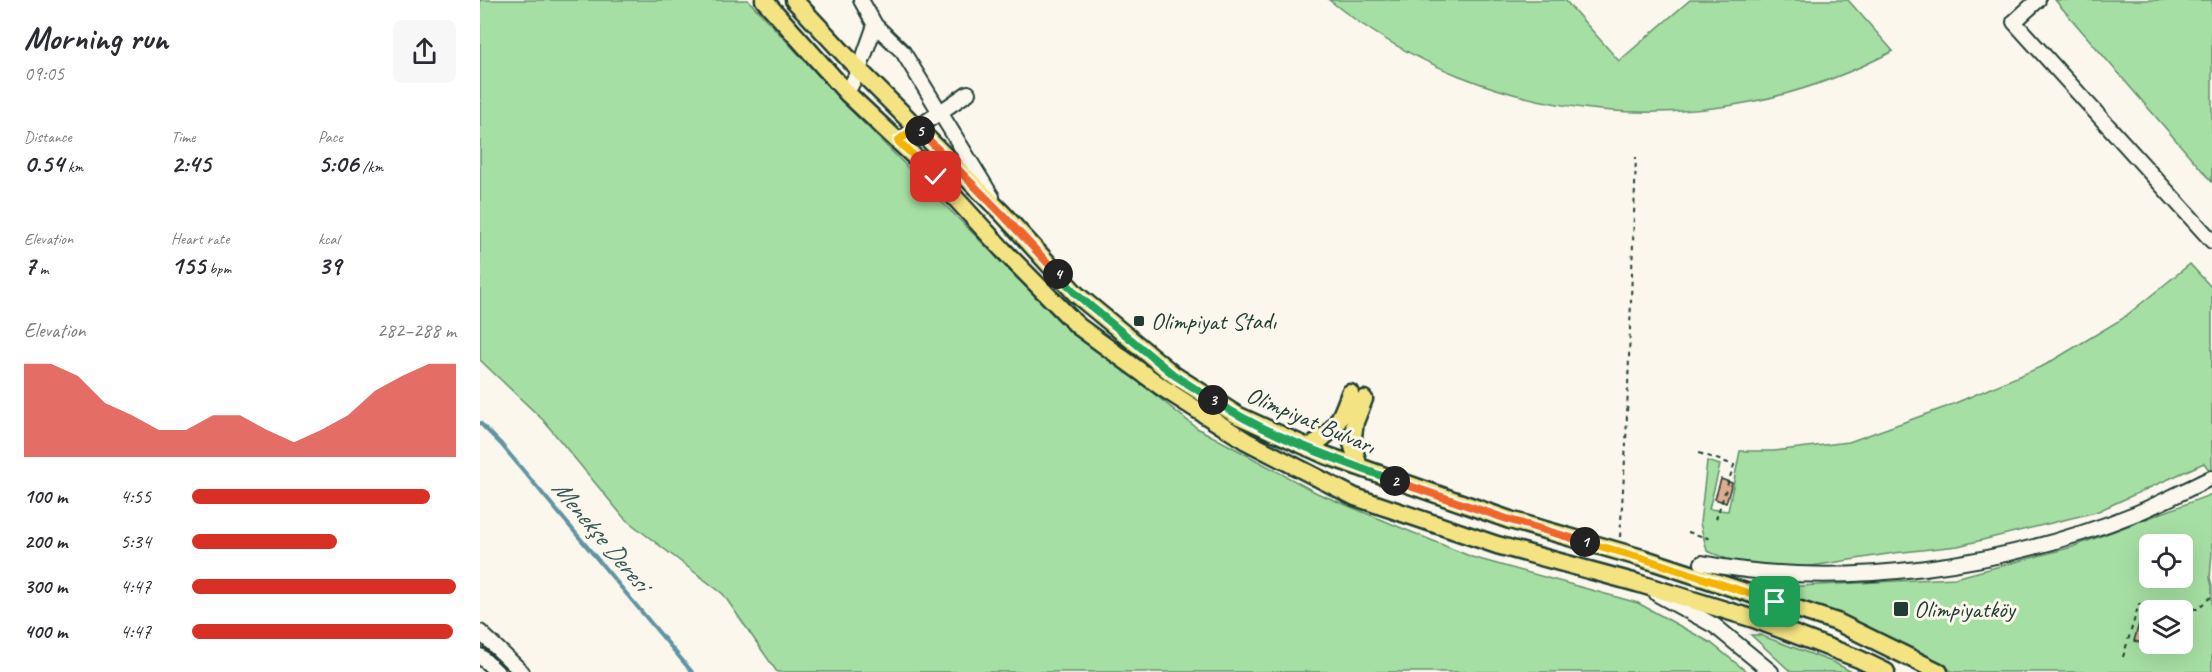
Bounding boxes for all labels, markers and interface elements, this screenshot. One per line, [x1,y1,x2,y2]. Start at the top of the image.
text: Morning run [24,17,168,59]
button: share [393,20,456,83]
text: 09:05 [24,61,64,86]
pin: 5 [905,116,935,146]
text: 5 [917,121,923,141]
text: Distance [24,127,72,147]
text: Time [171,127,195,147]
text: Pace [318,127,343,147]
text: 0.54 [24,147,64,180]
text: 2:45 [171,147,211,180]
text: 5:06 [318,147,358,180]
pin [910,151,961,202]
text: km [64,157,83,177]
text: /km [358,157,383,177]
icon: check [919,160,952,193]
text: Elevation [24,229,73,249]
text: Heart rate [171,229,229,249]
text: kcal [318,229,339,249]
text: 7 [24,249,36,282]
text: 155 [171,249,205,282]
text: 39 [318,249,341,282]
text: m [36,259,48,279]
text: bpm [205,259,231,279]
pin: 4 [1043,259,1073,289]
text: 4 [1054,264,1062,284]
place label: Olimpiyat Stadı [1151,306,1277,336]
marker: Olimpiyat Stadı [1132,314,1146,328]
text: Elevation [24,318,86,343]
text: 282–288 m [377,318,456,343]
street label: Olimpiyat Bulvarı [1242,379,1381,461]
pin: 3 [1198,385,1228,415]
text: 3 [1209,390,1217,410]
pin: 2 [1380,466,1410,496]
text: 2 [1391,471,1399,491]
water label: Menekşe Deresi [545,473,661,602]
text: 100 m [24,484,67,509]
text: 4:55 [120,484,151,509]
pin: 1 [1570,527,1600,557]
text: 200 m [24,529,67,554]
text: 5:34 [120,529,151,554]
text: 1 [1581,532,1589,552]
map controls [2139,534,2193,654]
button: locate [2139,534,2193,588]
text: 300 m [24,574,67,599]
text: 4:47 [120,574,151,599]
pin [1749,576,1800,627]
icon: arrive [1758,585,1791,618]
place label: Olimpiyatköy [1914,594,2016,624]
marker: Olimpiyatköy [1892,600,1910,618]
button: layers [2139,600,2193,654]
text: 400 m [24,619,67,644]
text: 4:47 [120,619,151,644]

